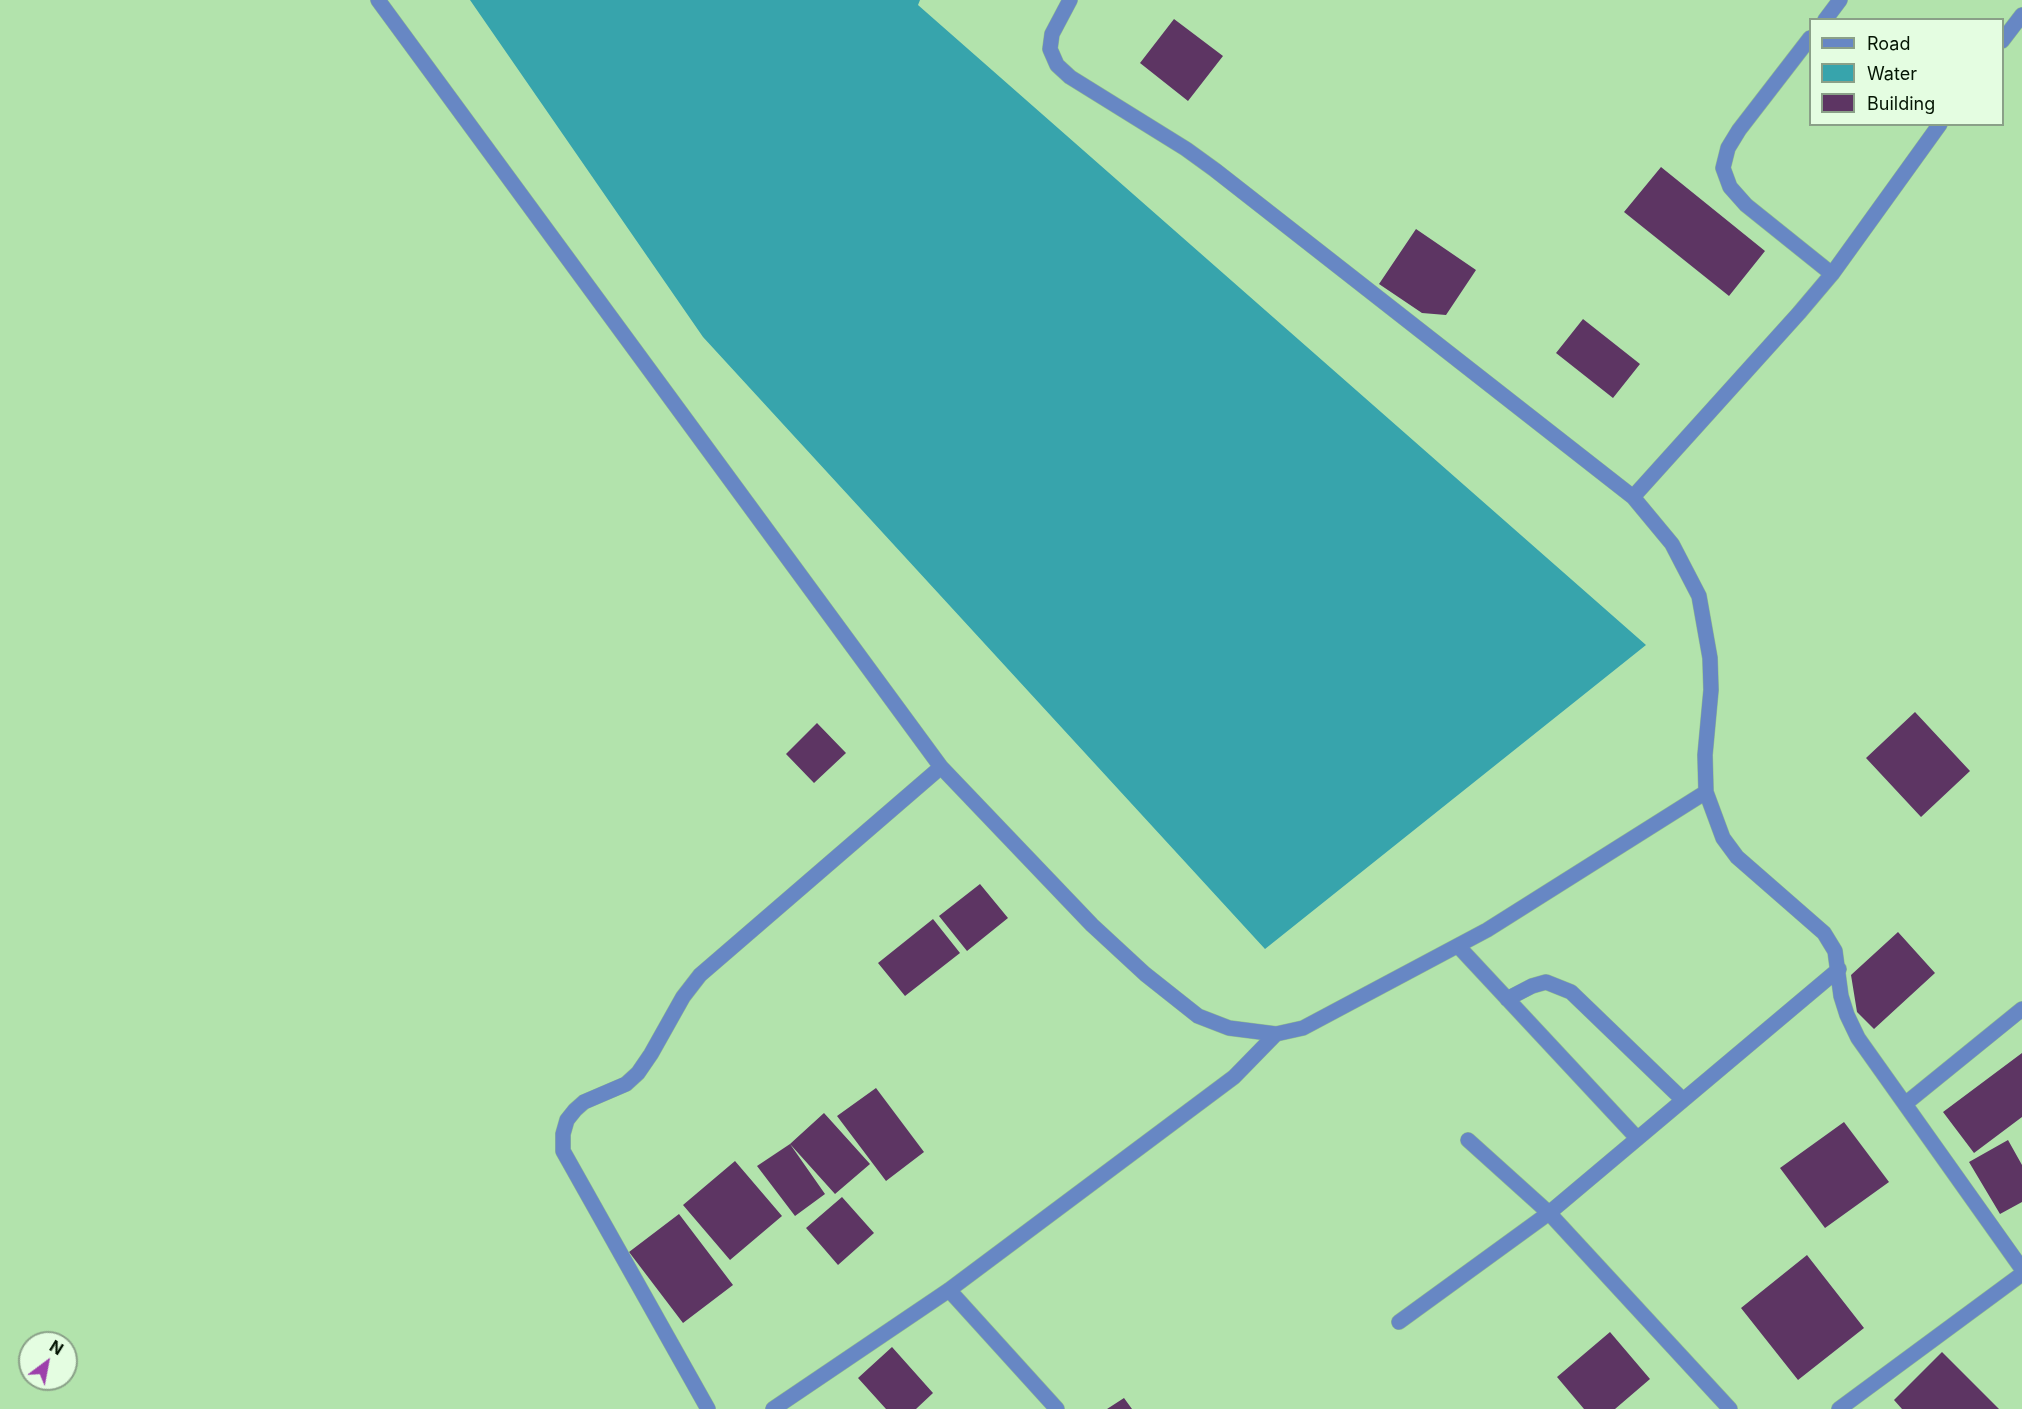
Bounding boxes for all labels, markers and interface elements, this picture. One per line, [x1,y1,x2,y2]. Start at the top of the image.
legend [1809,18,2004,126]
text: Road [1867,33,1910,54]
text: Water [1867,63,1917,84]
text: Building [1867,93,1935,114]
north arrow [18,1331,78,1391]
text: N [46,1336,67,1359]

